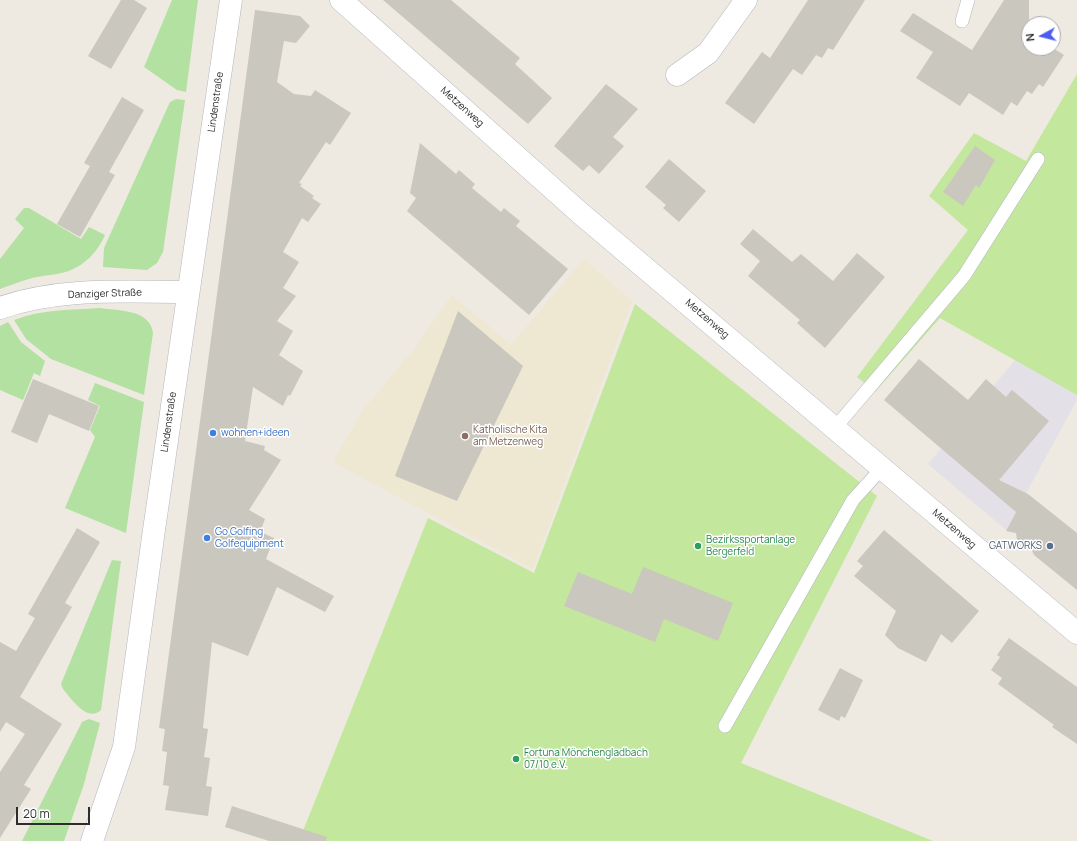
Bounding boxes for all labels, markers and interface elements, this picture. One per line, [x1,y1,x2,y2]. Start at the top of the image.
north arrow [1021,16,1061,56]
text: N [1022,33,1038,42]
street label: Lindenstraße [206,71,226,133]
street label: Metzenweg [438,84,486,130]
street label: Danziger Straße [68,287,142,301]
street label: Metzenweg [683,297,731,341]
street label: Lindenstraße [159,391,179,453]
place label: Katholische Kita am Metzenweg [473,424,547,448]
place label: wohnen+ideen [221,427,289,439]
marker: wohnen+ideen [208,428,218,438]
marker: Katholische Kita am Metzenweg [460,431,470,441]
street label: Metzenweg [930,507,978,551]
place label: Go Golfing Golfequipment [215,526,284,550]
marker: Go Golfing Golfequipment [202,533,212,543]
place label: Bezirkssportanlage Bergerfeld [706,534,795,558]
place label: GATWORKS [989,540,1042,552]
marker: Bezirkssportanlage Bergerfeld [693,541,703,551]
marker: GATWORKS [1045,541,1055,551]
place label: Fortuna Mönchengladbach 07/10 e.V. [524,747,648,770]
marker: Fortuna Mönchengladbach 07/10 e.V. [511,754,521,764]
scale bar [18,799,92,825]
text: 20 m [23,805,50,822]

